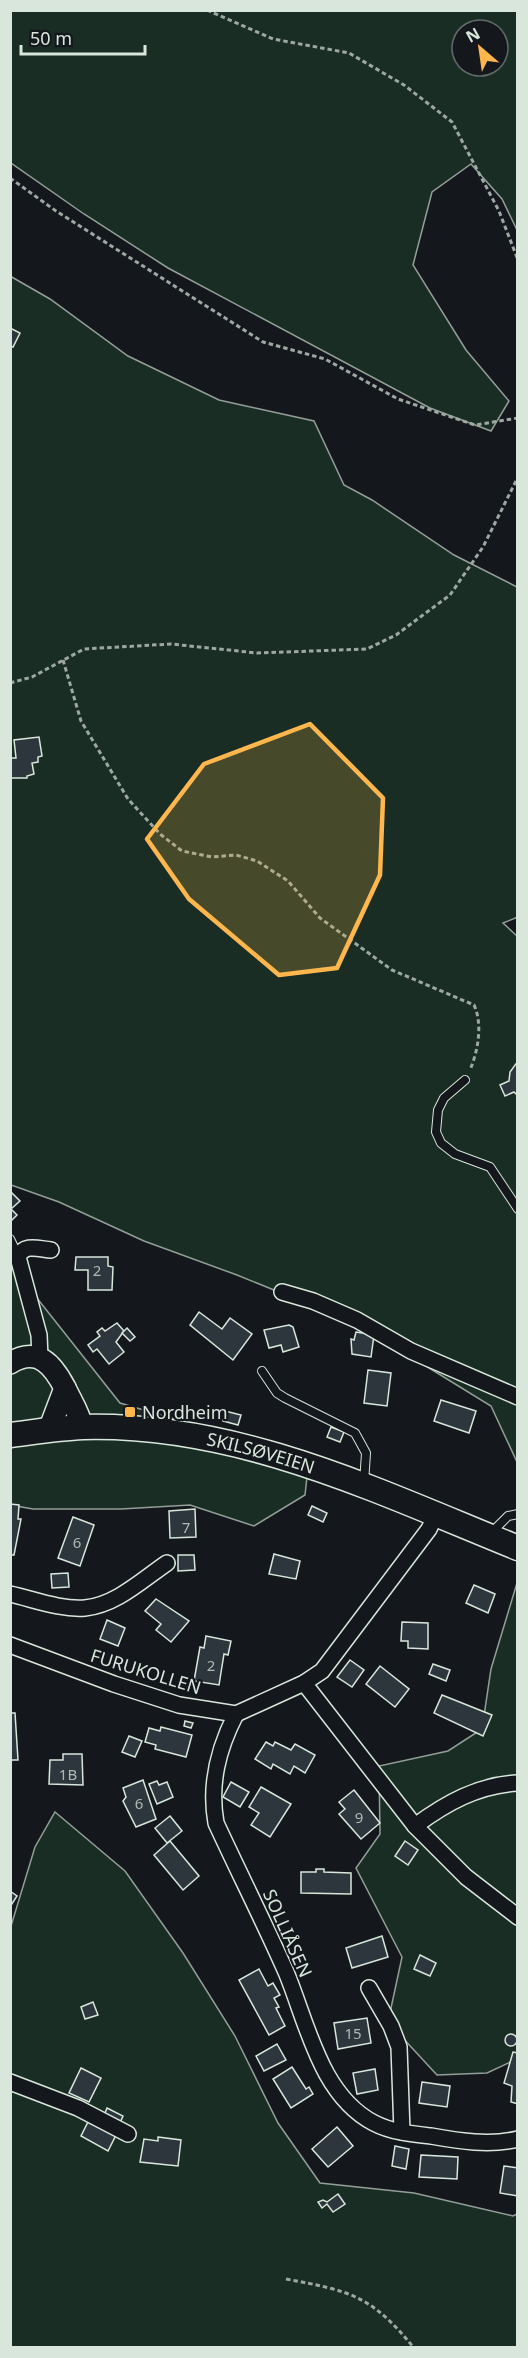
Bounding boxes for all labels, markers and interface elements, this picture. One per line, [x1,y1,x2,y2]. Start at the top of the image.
scale bar [21,18,146,56]
north arrow [450,18,510,78]
text: N [462,22,484,48]
text: 50 m [30,26,72,50]
house number: 2 [93,1260,101,1280]
place label: Nordheim [142,1400,227,1424]
marker: Nordheim [123,1405,137,1419]
street label: SKILSØVEIEN [205,1426,318,1479]
house number: 7 [182,1517,190,1537]
house number: 6 [73,1532,81,1552]
street label: FURUKOLLEN [88,1643,204,1699]
house number: 2 [207,1655,215,1675]
house number: 1B [59,1764,77,1784]
house number: 6 [135,1793,143,1813]
house number: 9 [355,1807,363,1827]
street label: SOLLIÅSEN [258,1885,318,1981]
house number: 15 [344,2023,362,2043]

